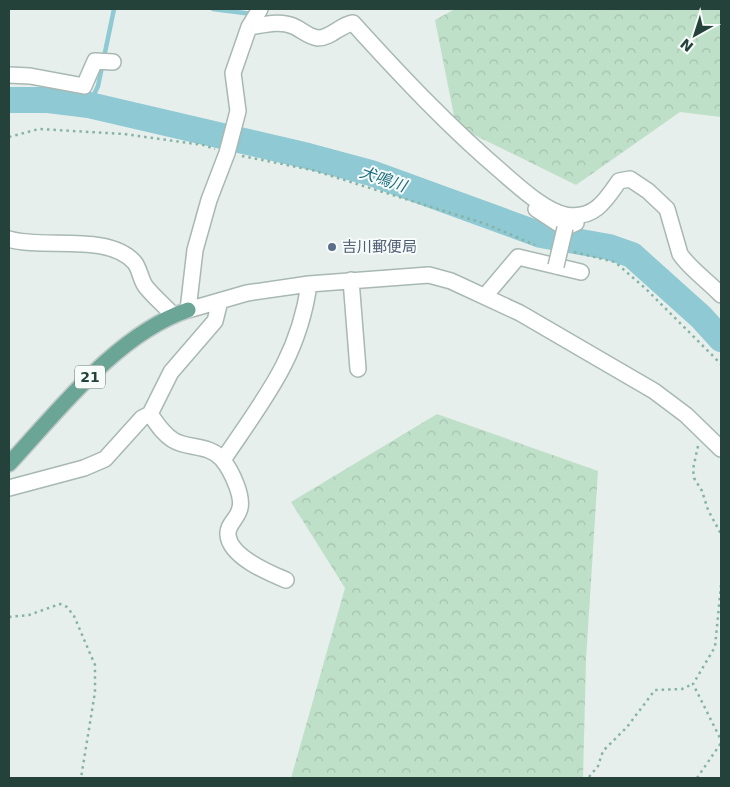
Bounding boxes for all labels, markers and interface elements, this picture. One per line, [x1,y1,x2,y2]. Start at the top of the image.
north arrow [670,10,720,60]
text: N [677,35,696,55]
water label: 犬鳴川 [357,162,411,196]
place label: 吉川郵便局 [342,238,417,256]
marker: 吉川郵便局 [326,241,338,253]
road number: 21 [75,366,105,388]

